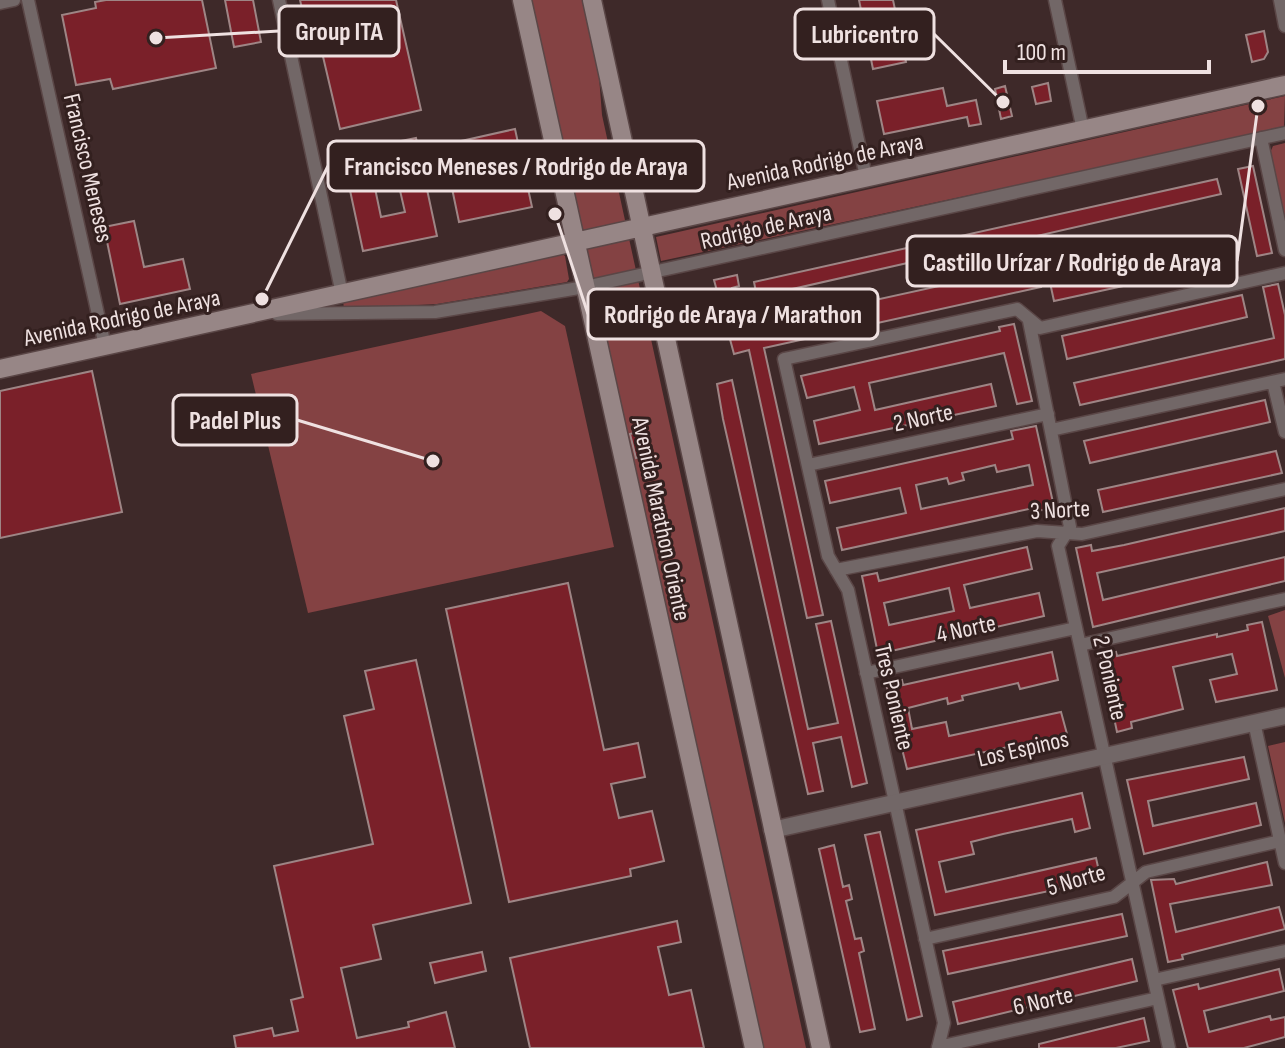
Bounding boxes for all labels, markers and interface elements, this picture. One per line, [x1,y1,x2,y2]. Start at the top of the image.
callout: Group ITA [279,6,399,56]
callout: Lubricentro [795,9,934,59]
text: Group ITA [295,17,383,48]
text: Lubricentro [811,20,919,51]
scale bar [1005,24,1209,74]
text: 100 m [1017,38,1066,67]
street label: Francisco Meneses [57,91,119,245]
street label: Avenida Rodrigo de Araya [723,127,926,197]
callout: Francisco Meneses / Rodrigo de Araya [328,141,704,191]
text: Francisco Meneses / Rodrigo de Araya [344,152,688,183]
street label: Rodrigo de Araya [698,198,834,256]
callout: Castillo Urízar / Rodrigo de Araya [907,236,1237,286]
text: Castillo Urízar / Rodrigo de Araya [923,248,1221,279]
street label: Avenida Rodrigo de Araya [20,283,223,353]
callout: Rodrigo de Araya / Marathon [588,289,878,339]
text: Rodrigo de Araya / Marathon [604,300,862,331]
callout: Padel Plus [173,395,297,445]
street label: 2 Norte [891,398,955,438]
text: Padel Plus [189,406,281,437]
street label: Avenida Marathon Oriente [625,414,697,623]
street label: 3 Norte [1029,494,1091,526]
street label: 4 Norte [934,609,998,649]
street label: 2 Poniente [1086,633,1134,723]
street label: Tres Poniente [868,641,920,753]
street label: Los Espinos [975,724,1071,774]
street label: 5 Norte [1043,858,1109,902]
street label: 6 Norte [1010,980,1076,1022]

